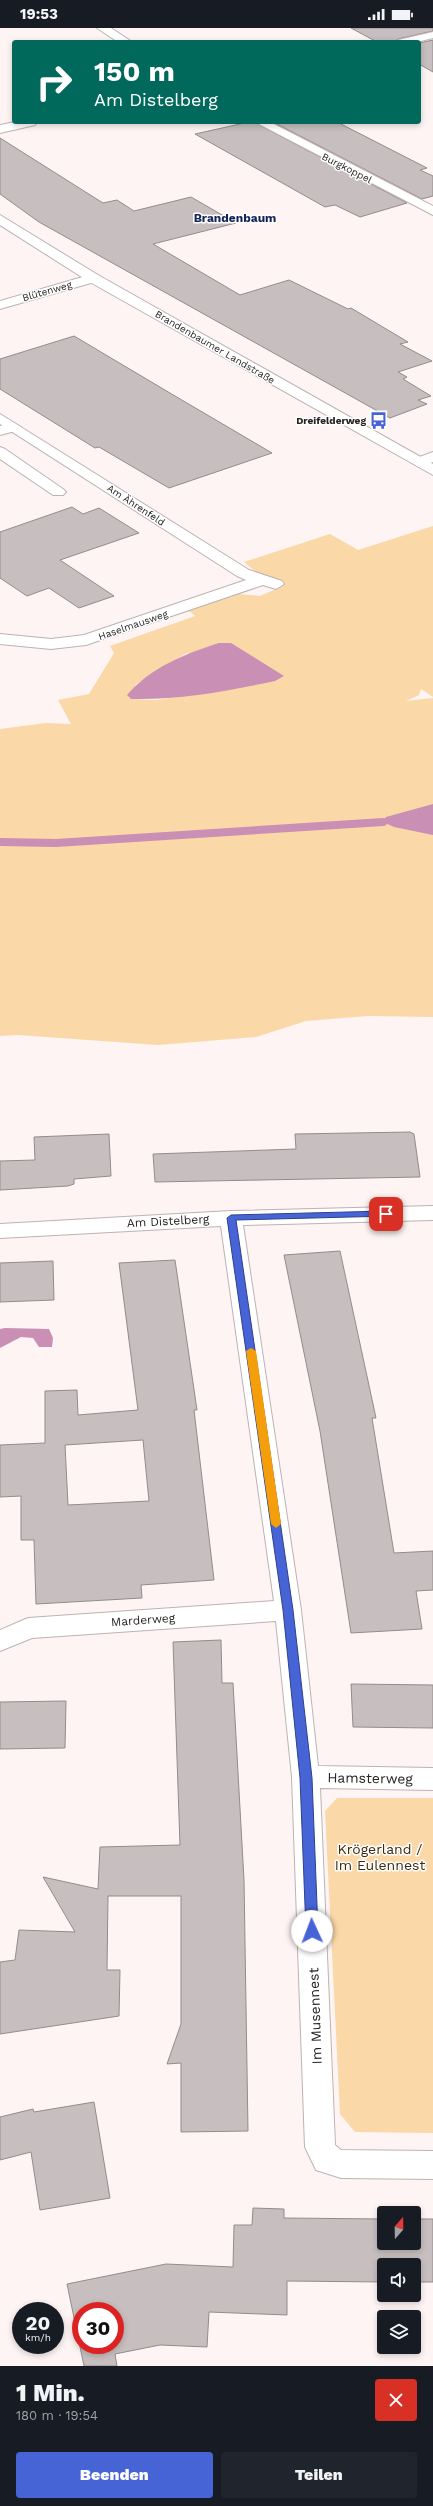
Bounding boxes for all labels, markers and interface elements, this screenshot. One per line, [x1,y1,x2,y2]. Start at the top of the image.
text: 19:53 [20,5,58,23]
text: 150 m [94,55,175,88]
icon: right [28,56,80,108]
text: Am Distelberg [94,89,218,110]
street label: Burgkoppel [320,151,374,185]
district label: Brandenbaum [194,211,276,225]
street label: Blütenweg [21,278,74,303]
street label: Brandenbaumer Landstraße [153,308,277,386]
bus stop icon: Dreifelderweg [369,410,389,430]
place label: Dreifelderweg [296,415,366,426]
street label: Am Ährenfeld [105,482,167,528]
street label: Haselmausweg [97,608,170,642]
pin [369,1197,403,1231]
icon: arrive [375,1203,397,1225]
street label: Am Distelberg [126,1212,210,1230]
street label: Marderweg [111,1611,176,1629]
street label: Hamsterweg [327,1769,413,1787]
park label: Krögerland / Im Eulennest [335,1841,425,1873]
position arrow [291,1910,333,1952]
street label: Im Musennest [305,1967,325,2065]
north arrow [377,2206,421,2250]
map controls [377,2206,421,2354]
button: sound [377,2258,421,2302]
speed limit sign: 30 [72,2302,124,2354]
button: layers [377,2310,421,2354]
text: 20 [26,2311,50,2335]
text: km/h [25,2332,51,2343]
text: 1 Min. [16,2379,85,2407]
button: close [375,2379,417,2421]
text: 180 m · 19:54 [16,2408,98,2423]
button: Beenden [16,2452,213,2498]
button: Teilen [221,2452,417,2498]

